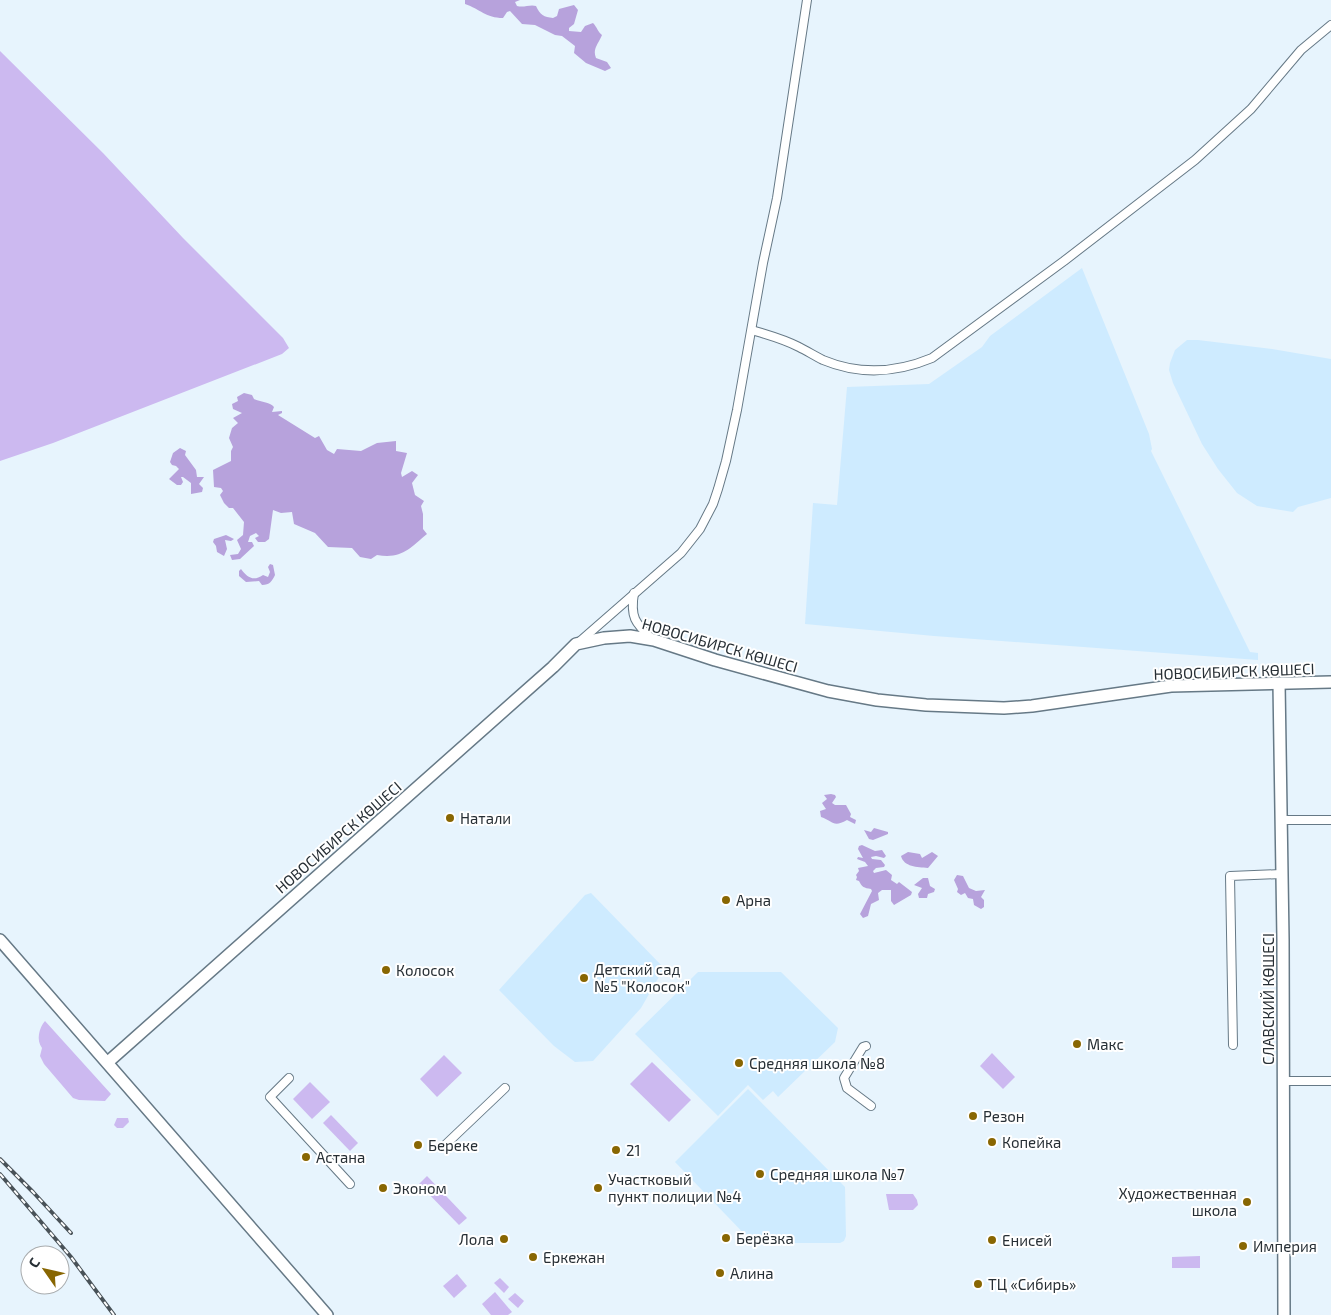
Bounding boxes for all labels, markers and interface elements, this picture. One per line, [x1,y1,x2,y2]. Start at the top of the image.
street label: НОВОСИБИРСК КӨШЕСІ [640,614,800,676]
street label: НОВОСИБИРСК КӨШЕСІ [1153,659,1315,683]
street label: НОВОСИБИРСК КӨШЕСІ [271,777,405,897]
place label: Натали [460,809,511,827]
marker: Натали [444,812,456,824]
place label: Арна [736,891,771,909]
marker: Арна [720,894,732,906]
street label: СЛАВСКИЙ КӨШЕСІ [1259,933,1277,1065]
place label: Детский сад №5 "Колосок" [594,960,690,995]
place label: Колосок [396,961,454,979]
marker: Колосок [380,964,392,976]
marker: Детский сад №5 "Колосок" [578,972,590,984]
place label: Макс [1087,1035,1124,1053]
marker: Макс [1071,1038,1083,1050]
place label: Средняя школа №8 [749,1054,885,1072]
marker: Средняя школа №8 [733,1057,745,1069]
place label: Резон [983,1107,1025,1125]
marker: Резон [967,1110,979,1122]
place label: Копейка [1002,1133,1061,1151]
place label: Береке [428,1136,478,1154]
marker: Копейка [986,1136,998,1148]
marker: Береке [412,1139,424,1151]
place label: 21 [626,1141,640,1159]
marker: 21 [610,1144,622,1156]
place label: Астана [316,1148,365,1166]
marker: Астана [300,1151,312,1163]
place label: Средняя школа №7 [770,1165,905,1183]
marker: Средняя школа №7 [754,1168,766,1180]
place label: Участковый пункт полиции №4 [608,1170,742,1206]
place label: Эконом [393,1179,447,1197]
marker: Эконом [377,1182,389,1194]
marker: Участковый пункт полиции №4 [592,1182,604,1194]
place label: Художественная школа [1119,1184,1237,1219]
marker: Художественная школа [1241,1196,1253,1208]
place label: Берёзка [736,1229,794,1247]
place label: Лола [459,1230,494,1248]
place label: Енисей [1002,1231,1052,1249]
marker: Берёзка [720,1232,732,1244]
marker: Лола [498,1233,510,1245]
marker: Енисей [986,1234,998,1246]
place label: Империя [1253,1237,1317,1255]
marker: Империя [1237,1240,1249,1252]
north arrow [20,1245,70,1295]
place label: Еркежан [543,1248,605,1266]
marker: Еркежан [527,1251,539,1263]
text: С [24,1254,43,1271]
place label: Алина [730,1264,774,1282]
marker: Алина [714,1267,726,1279]
place label: ТЦ «Сибирь» [988,1275,1076,1293]
marker: ТЦ «Сибирь» [972,1278,984,1290]

